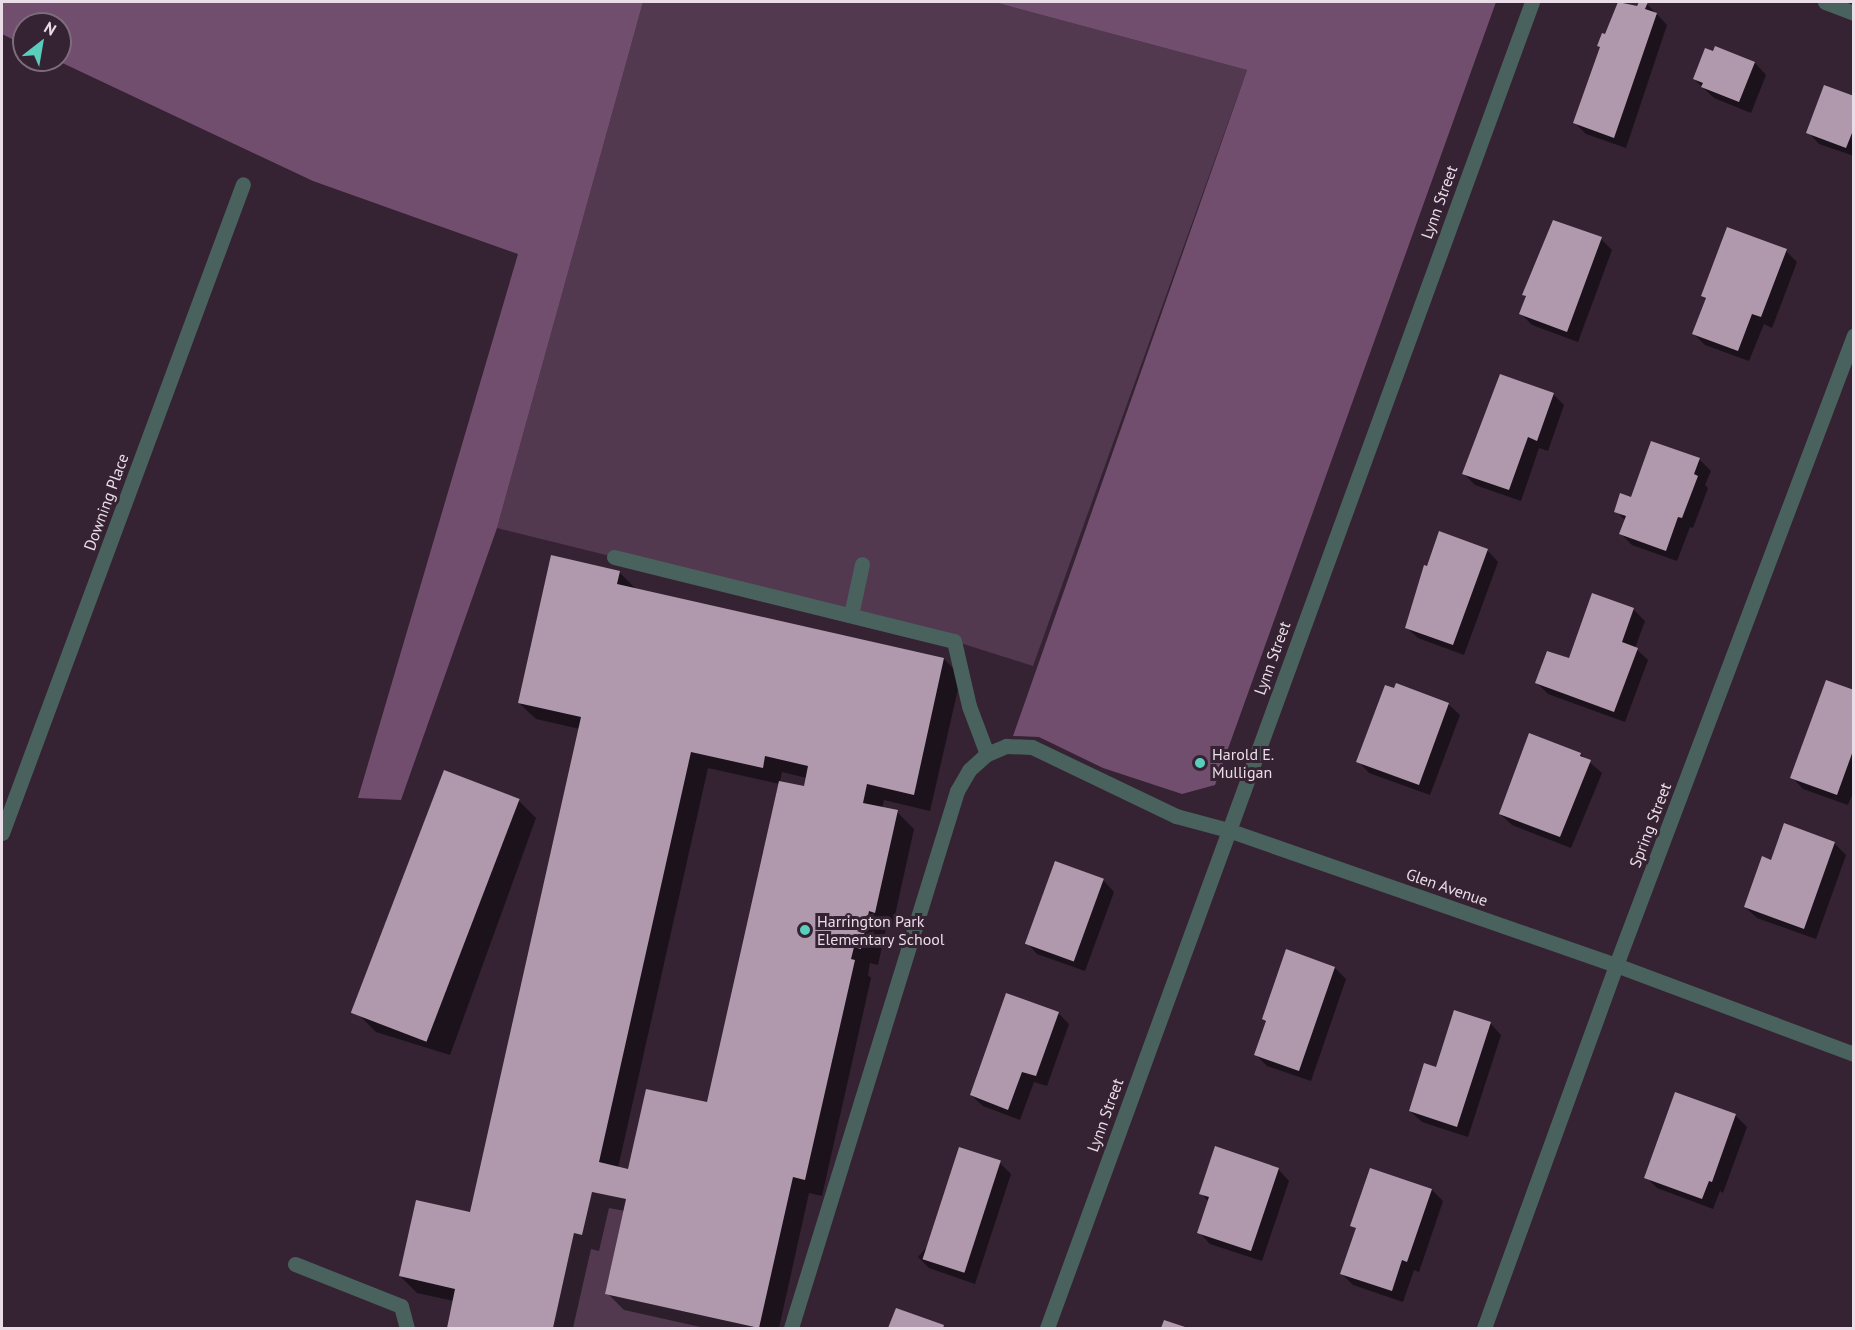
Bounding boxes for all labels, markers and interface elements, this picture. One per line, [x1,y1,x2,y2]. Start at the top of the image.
north arrow [12,12,72,72]
text: N [41,17,60,40]
street label: Lynn Street [1417,163,1461,241]
street label: Downing Place [80,451,132,553]
street label: Lynn Street [1250,619,1294,697]
place label: Harold E. Mulligan [1212,744,1274,782]
marker: Harold E. Mulligan [1193,756,1207,770]
street label: Spring Street [1625,780,1675,870]
street label: Glen Avenue [1403,864,1491,910]
place label: Harrington Park Elementary School [817,911,945,949]
marker: Harrington Park Elementary School [798,923,812,937]
street label: Lynn Street [1083,1076,1127,1154]

